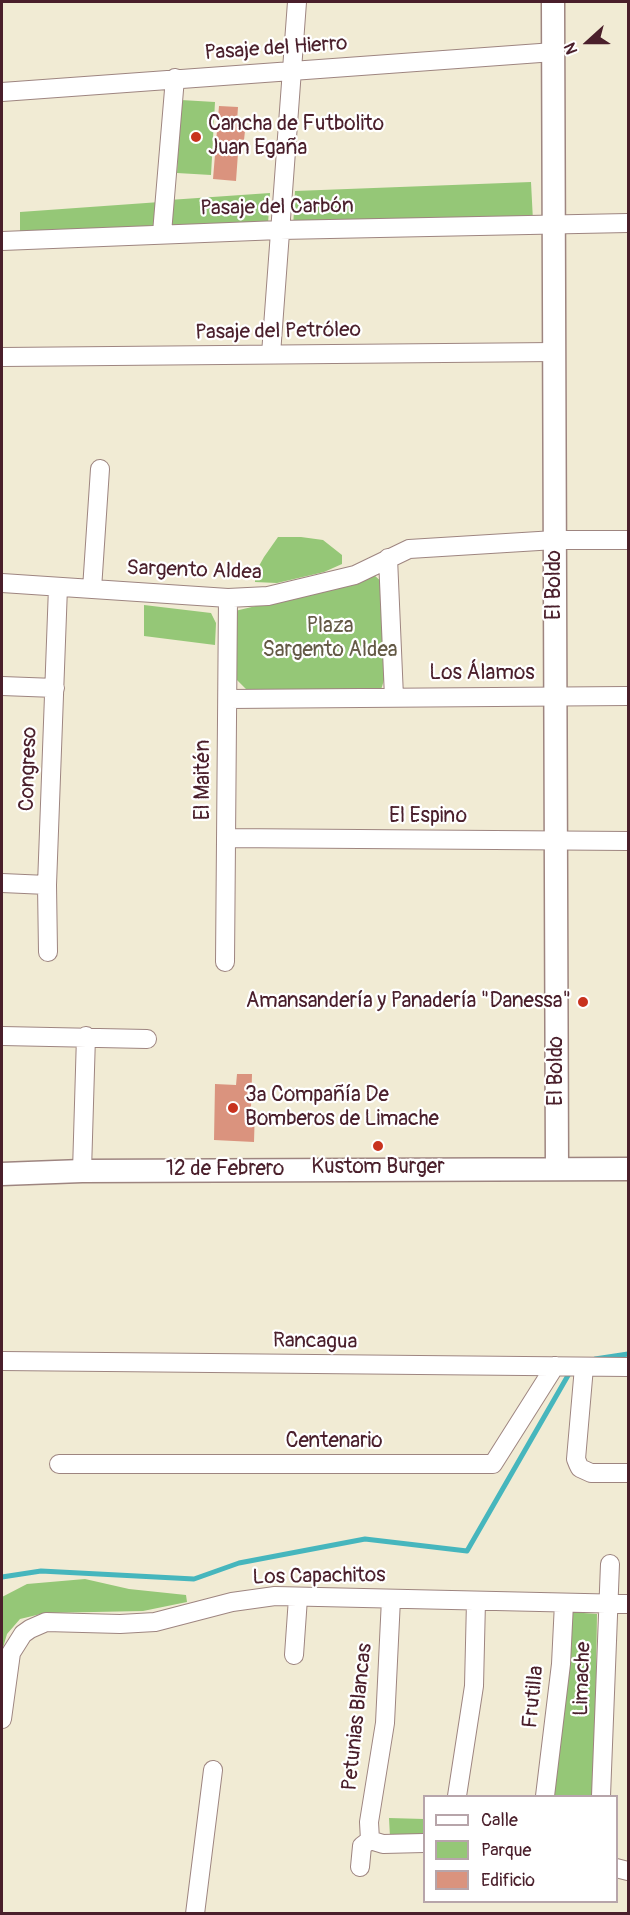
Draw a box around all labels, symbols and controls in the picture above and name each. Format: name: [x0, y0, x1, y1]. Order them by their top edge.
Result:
north arrow: [558, 12, 618, 72]
street label: Pasaje del Hierro: [204, 31, 348, 67]
text: N: [560, 40, 582, 57]
place label: Cancha de Futbolito Juan Egaña: [208, 112, 384, 162]
marker: Cancha de Futbolito Juan Egaña: [189, 130, 203, 144]
street label: Pasaje del Carbón: [200, 194, 354, 222]
street label: Pasaje del Petróleo: [195, 318, 361, 346]
street label: El Boldo: [542, 550, 568, 620]
street label: Sargento Aldea: [126, 556, 262, 586]
park label: Plaza Sargento Aldea: [262, 614, 398, 664]
street label: Los Álamos: [429, 661, 535, 687]
street label: Congreso: [15, 726, 43, 812]
street label: El Maitén: [191, 740, 217, 820]
street label: El Espino: [389, 804, 467, 830]
place label: Amansandería y Panadería "Danessa": [246, 989, 571, 1015]
marker: Amansandería y Panadería "Danessa": [576, 995, 590, 1009]
street label: El Boldo: [544, 1036, 570, 1106]
place label: 3ª Compañía De Bomberos de Limache: [245, 1083, 439, 1133]
marker: 3ª Compañía De Bomberos de Limache: [226, 1101, 240, 1115]
marker: Kustom Burger: [371, 1139, 385, 1153]
place label: Kustom Burger: [311, 1155, 445, 1181]
street label: 12 de Febrero: [166, 1157, 284, 1183]
street label: Rancagua: [273, 1329, 357, 1355]
street label: Centenario: [285, 1429, 383, 1455]
street label: Los Capachitos: [252, 1563, 386, 1591]
street label: Limache: [569, 1641, 597, 1717]
street label: Petunias Blancas: [338, 1642, 378, 1792]
street label: Frutilla: [518, 1665, 550, 1729]
legend: [423, 1795, 618, 1903]
text: Calle: [481, 1809, 518, 1832]
text: Parque: [481, 1839, 531, 1862]
text: Edificio: [481, 1869, 535, 1892]

